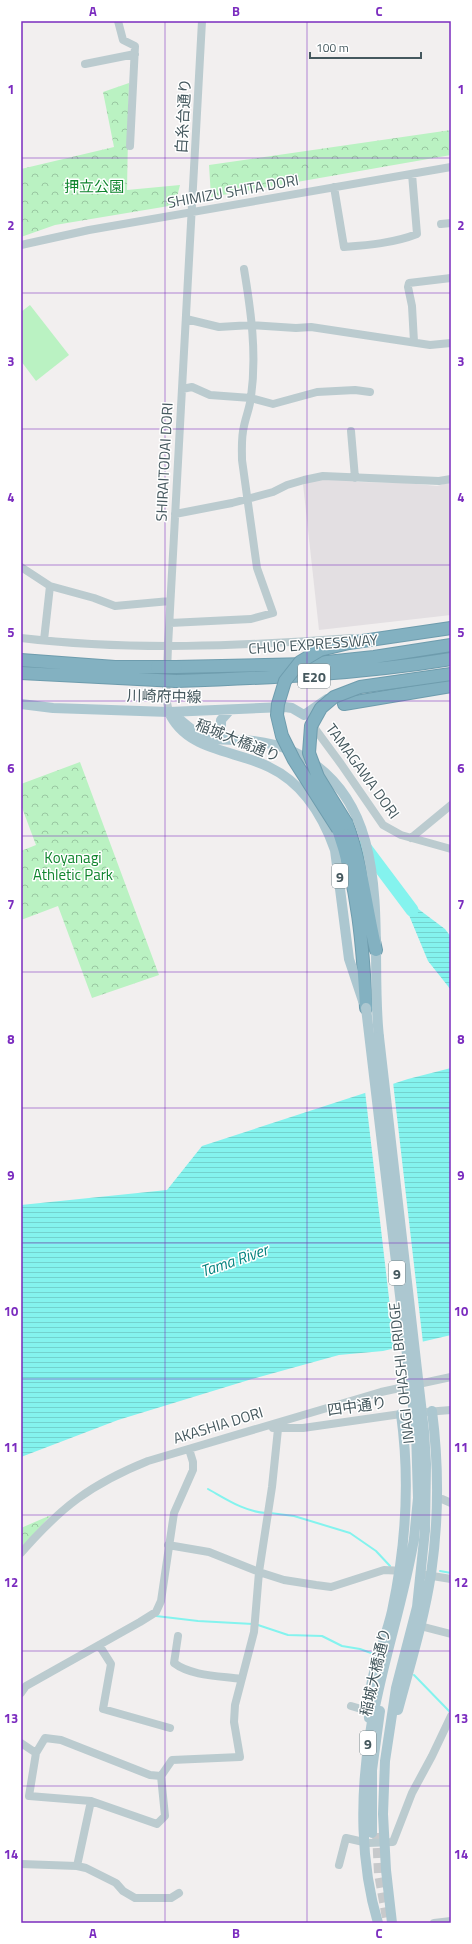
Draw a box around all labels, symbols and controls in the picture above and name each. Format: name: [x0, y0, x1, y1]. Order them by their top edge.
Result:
text: A: [89, 1, 97, 21]
text: B: [232, 1, 240, 21]
text: C: [375, 1, 383, 21]
scale bar: [310, 34, 421, 60]
text: 100 m: [316, 38, 349, 57]
street label: 白糸台通り: [170, 78, 196, 154]
text: 1: [7, 79, 15, 99]
text: 1: [457, 79, 465, 99]
street label: SHIMIZU SHITA DORI: [165, 168, 301, 214]
park label: 押立公園: [64, 175, 124, 198]
text: 2: [7, 215, 15, 235]
text: 2: [457, 215, 465, 235]
text: 3: [7, 351, 15, 371]
text: 3: [457, 351, 465, 371]
street label: SHIRAITODAI DORI: [149, 402, 179, 522]
text: 4: [7, 487, 15, 507]
text: 4: [457, 487, 465, 507]
text: 5: [7, 622, 15, 642]
text: 5: [457, 622, 465, 642]
street label: CHUO EXPRESSWAY: [247, 628, 379, 660]
road number: E20: [298, 664, 330, 688]
street label: 川崎府中線: [126, 684, 202, 708]
street label: 稲城大橋通り: [192, 712, 284, 768]
street label: TAMAGAWA DORI: [320, 719, 406, 823]
text: 6: [7, 758, 15, 778]
text: 6: [457, 758, 465, 778]
park label: Koyanagi Athletic Park: [33, 846, 113, 886]
road number: 9: [332, 864, 348, 888]
text: 7: [7, 894, 15, 914]
text: 7: [457, 894, 465, 914]
text: 8: [7, 1029, 15, 1049]
text: 8: [457, 1029, 465, 1049]
text: 9: [7, 1165, 15, 1185]
text: 9: [457, 1165, 465, 1185]
water label: Tama River: [197, 1237, 273, 1283]
road number: 9: [389, 1261, 405, 1285]
text: 10: [4, 1301, 18, 1321]
street label: INAGI OHASHI BRIDGE: [382, 1301, 420, 1445]
text: 10: [454, 1301, 468, 1321]
street label: 四中通り: [326, 1390, 388, 1422]
street label: AKASHIA DORI: [170, 1400, 266, 1450]
text: 11: [4, 1437, 18, 1457]
text: 11: [454, 1437, 468, 1457]
text: 12: [4, 1572, 18, 1592]
text: 12: [454, 1572, 468, 1592]
street label: 稲城大橋通り: [354, 1626, 396, 1718]
text: 13: [4, 1708, 18, 1728]
text: 13: [454, 1708, 468, 1728]
road number: 9: [360, 1731, 376, 1755]
text: 14: [4, 1844, 18, 1864]
text: 14: [454, 1844, 468, 1864]
text: A: [89, 1923, 97, 1943]
text: B: [232, 1923, 240, 1943]
text: C: [375, 1923, 383, 1943]

